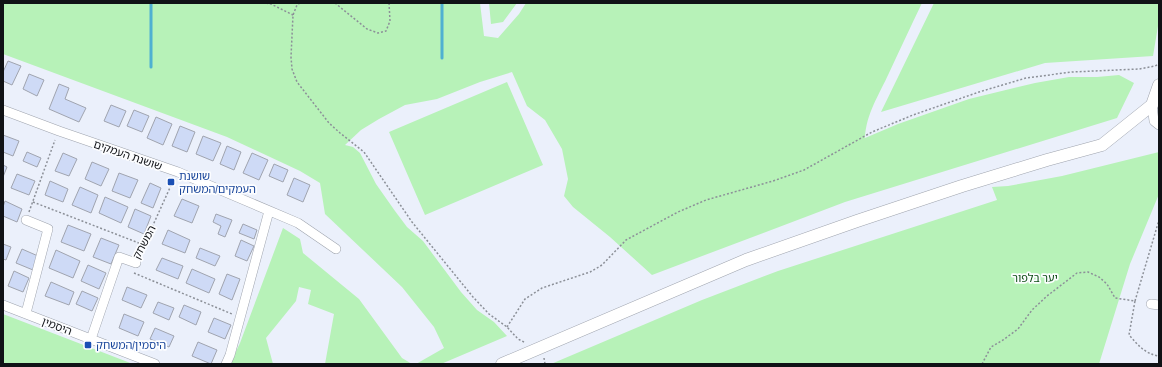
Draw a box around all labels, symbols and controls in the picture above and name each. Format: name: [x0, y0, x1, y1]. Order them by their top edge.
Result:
street label: שושנת העמקים: [92, 137, 164, 173]
place label: שושנת העמקים/המשחק: [179, 169, 256, 196]
marker: שושנת העמקים/המשחק: [166, 177, 176, 187]
street label: המשחק: [129, 223, 159, 261]
park label: יער בלפור: [1012, 271, 1058, 285]
street label: היסמין: [40, 314, 74, 338]
place label: היסמין/המשחק: [96, 338, 166, 352]
marker: היסמין/המשחק: [83, 340, 93, 350]

